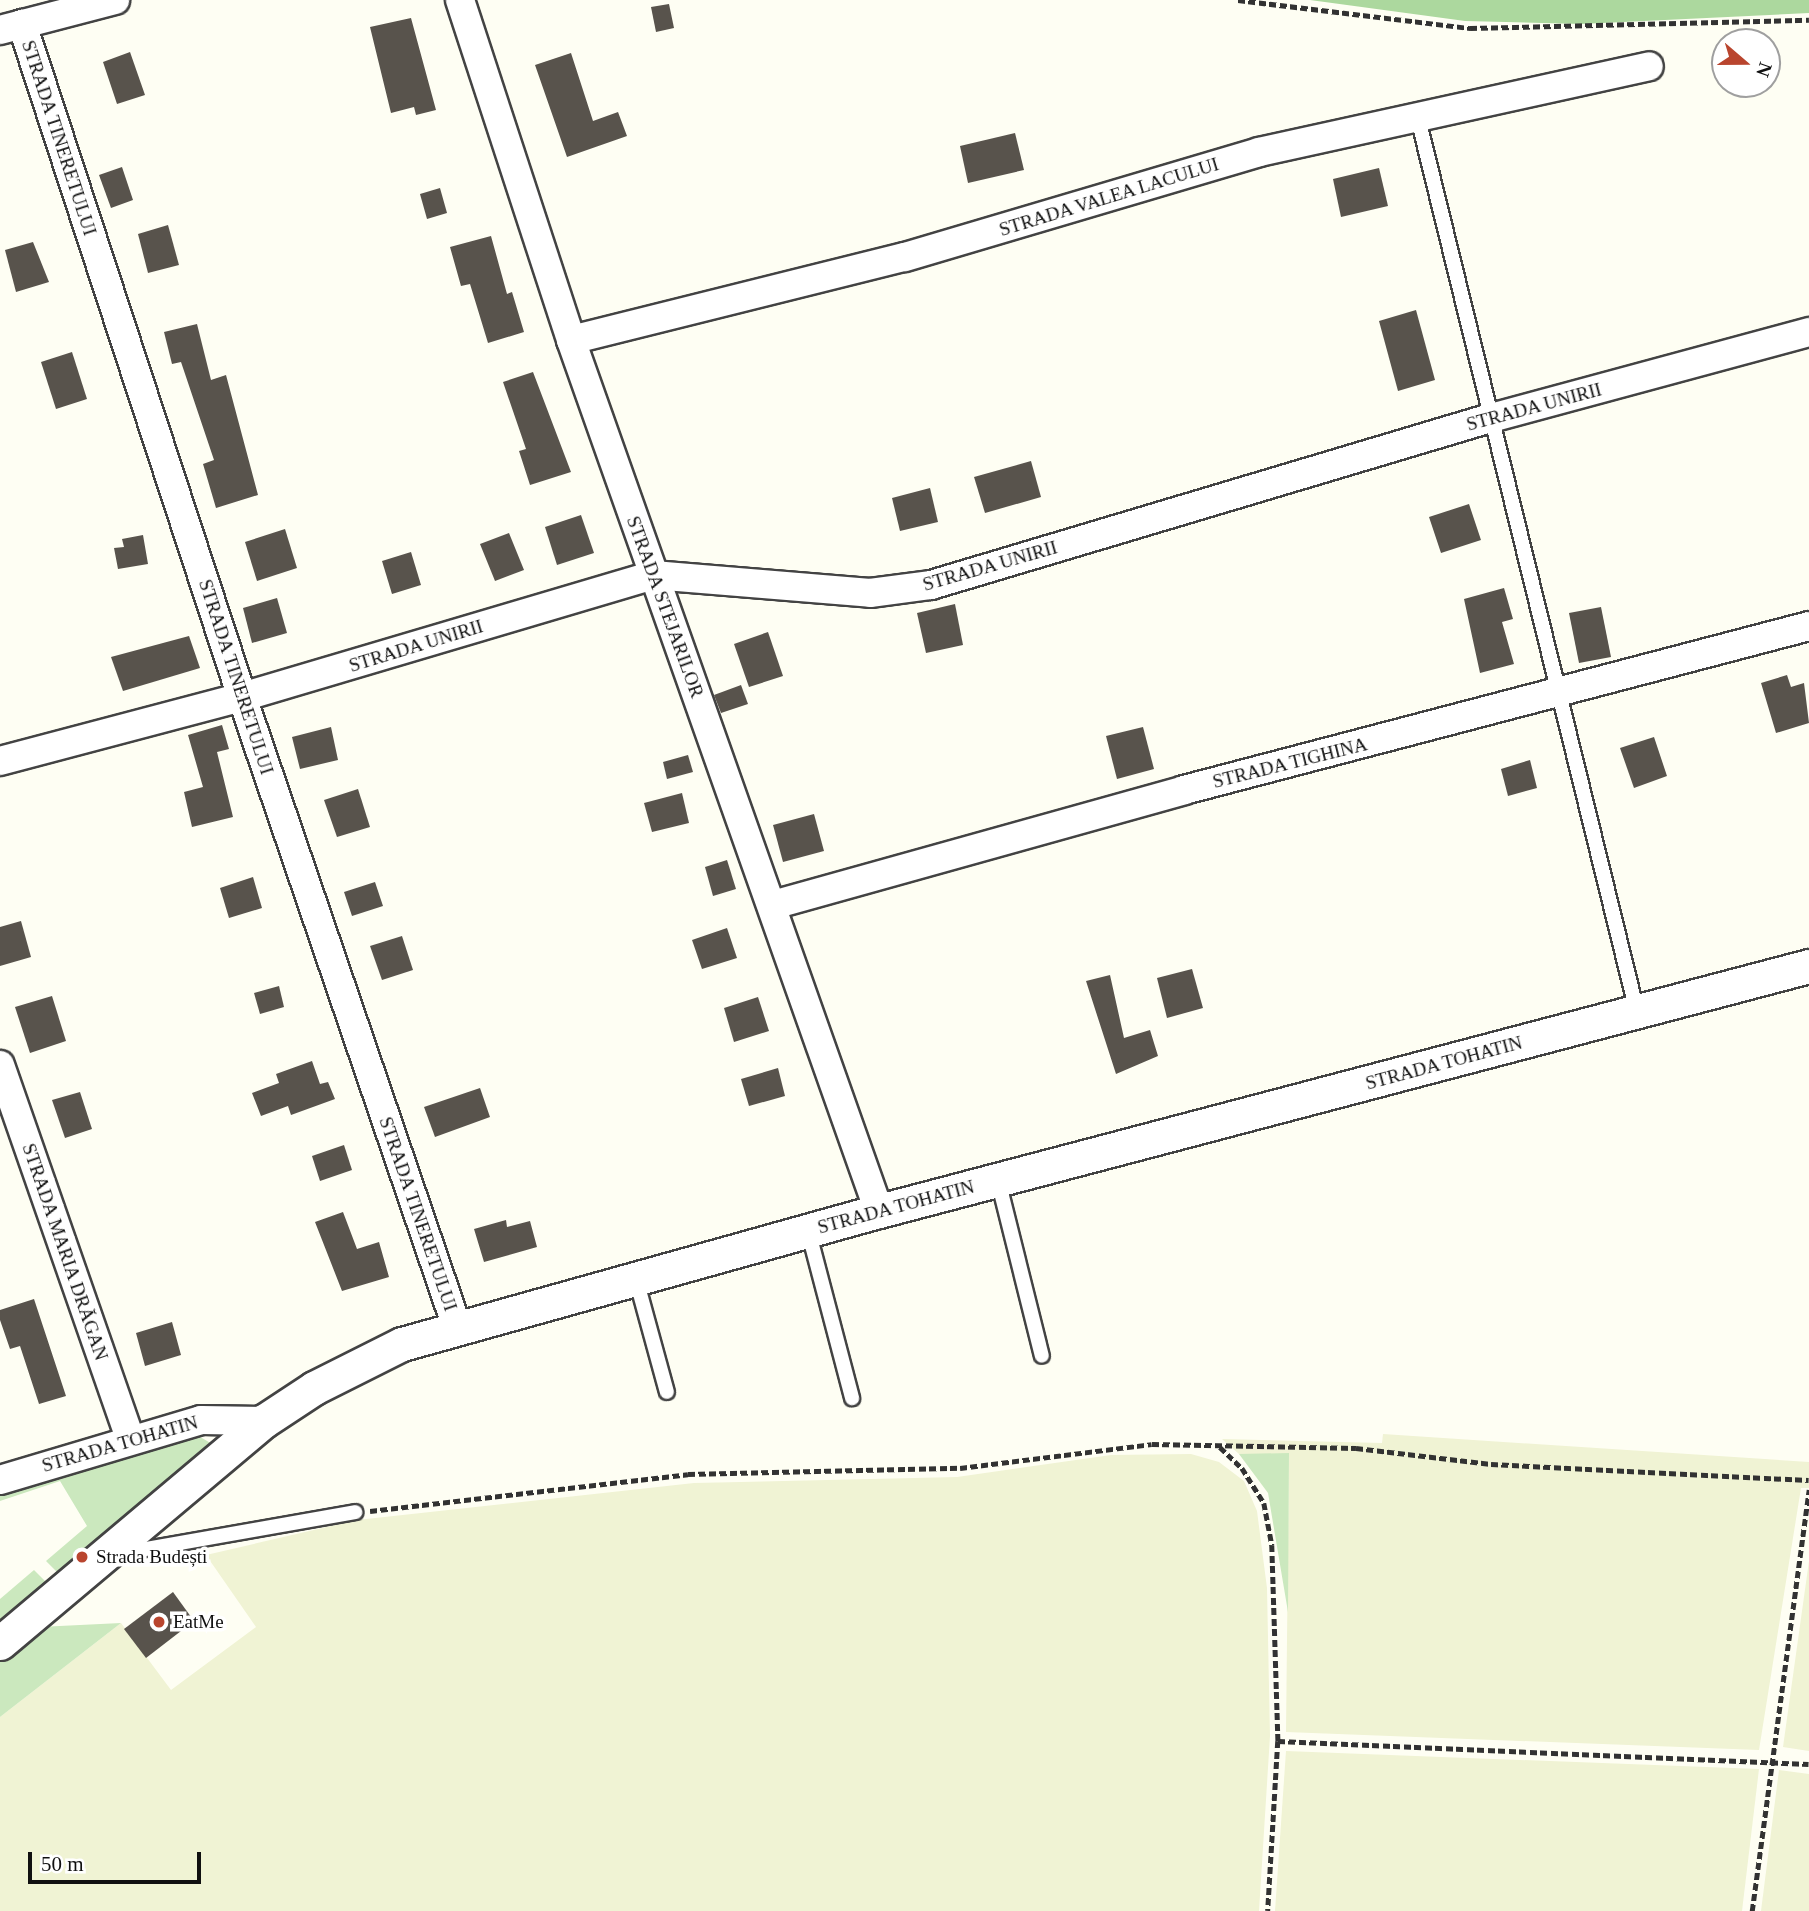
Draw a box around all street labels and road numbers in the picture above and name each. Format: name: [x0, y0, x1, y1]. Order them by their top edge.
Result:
street label: STRADA TINERETULUI: [16, 37, 102, 239]
street label: STRADA VALEA LACULUI: [995, 152, 1223, 242]
street label: STRADA UNIRII: [1464, 378, 1604, 436]
street label: STRADA STEJARILOR: [621, 513, 709, 701]
street label: STRADA UNIRII: [920, 536, 1060, 596]
street label: STRADA TINERETULUI: [193, 576, 279, 778]
street label: STRADA UNIRII: [346, 615, 486, 677]
street label: STRADA TIGHINA: [1210, 733, 1370, 793]
street label: STRADA TOHATIN: [1362, 1031, 1526, 1095]
street label: STRADA TINERETULUI: [374, 1113, 462, 1315]
street label: STRADA MARIA DRĂGAN: [17, 1139, 113, 1365]
street label: STRADA TOHATIN: [814, 1175, 978, 1239]
street label: STRADA TOHATIN: [39, 1411, 201, 1477]

